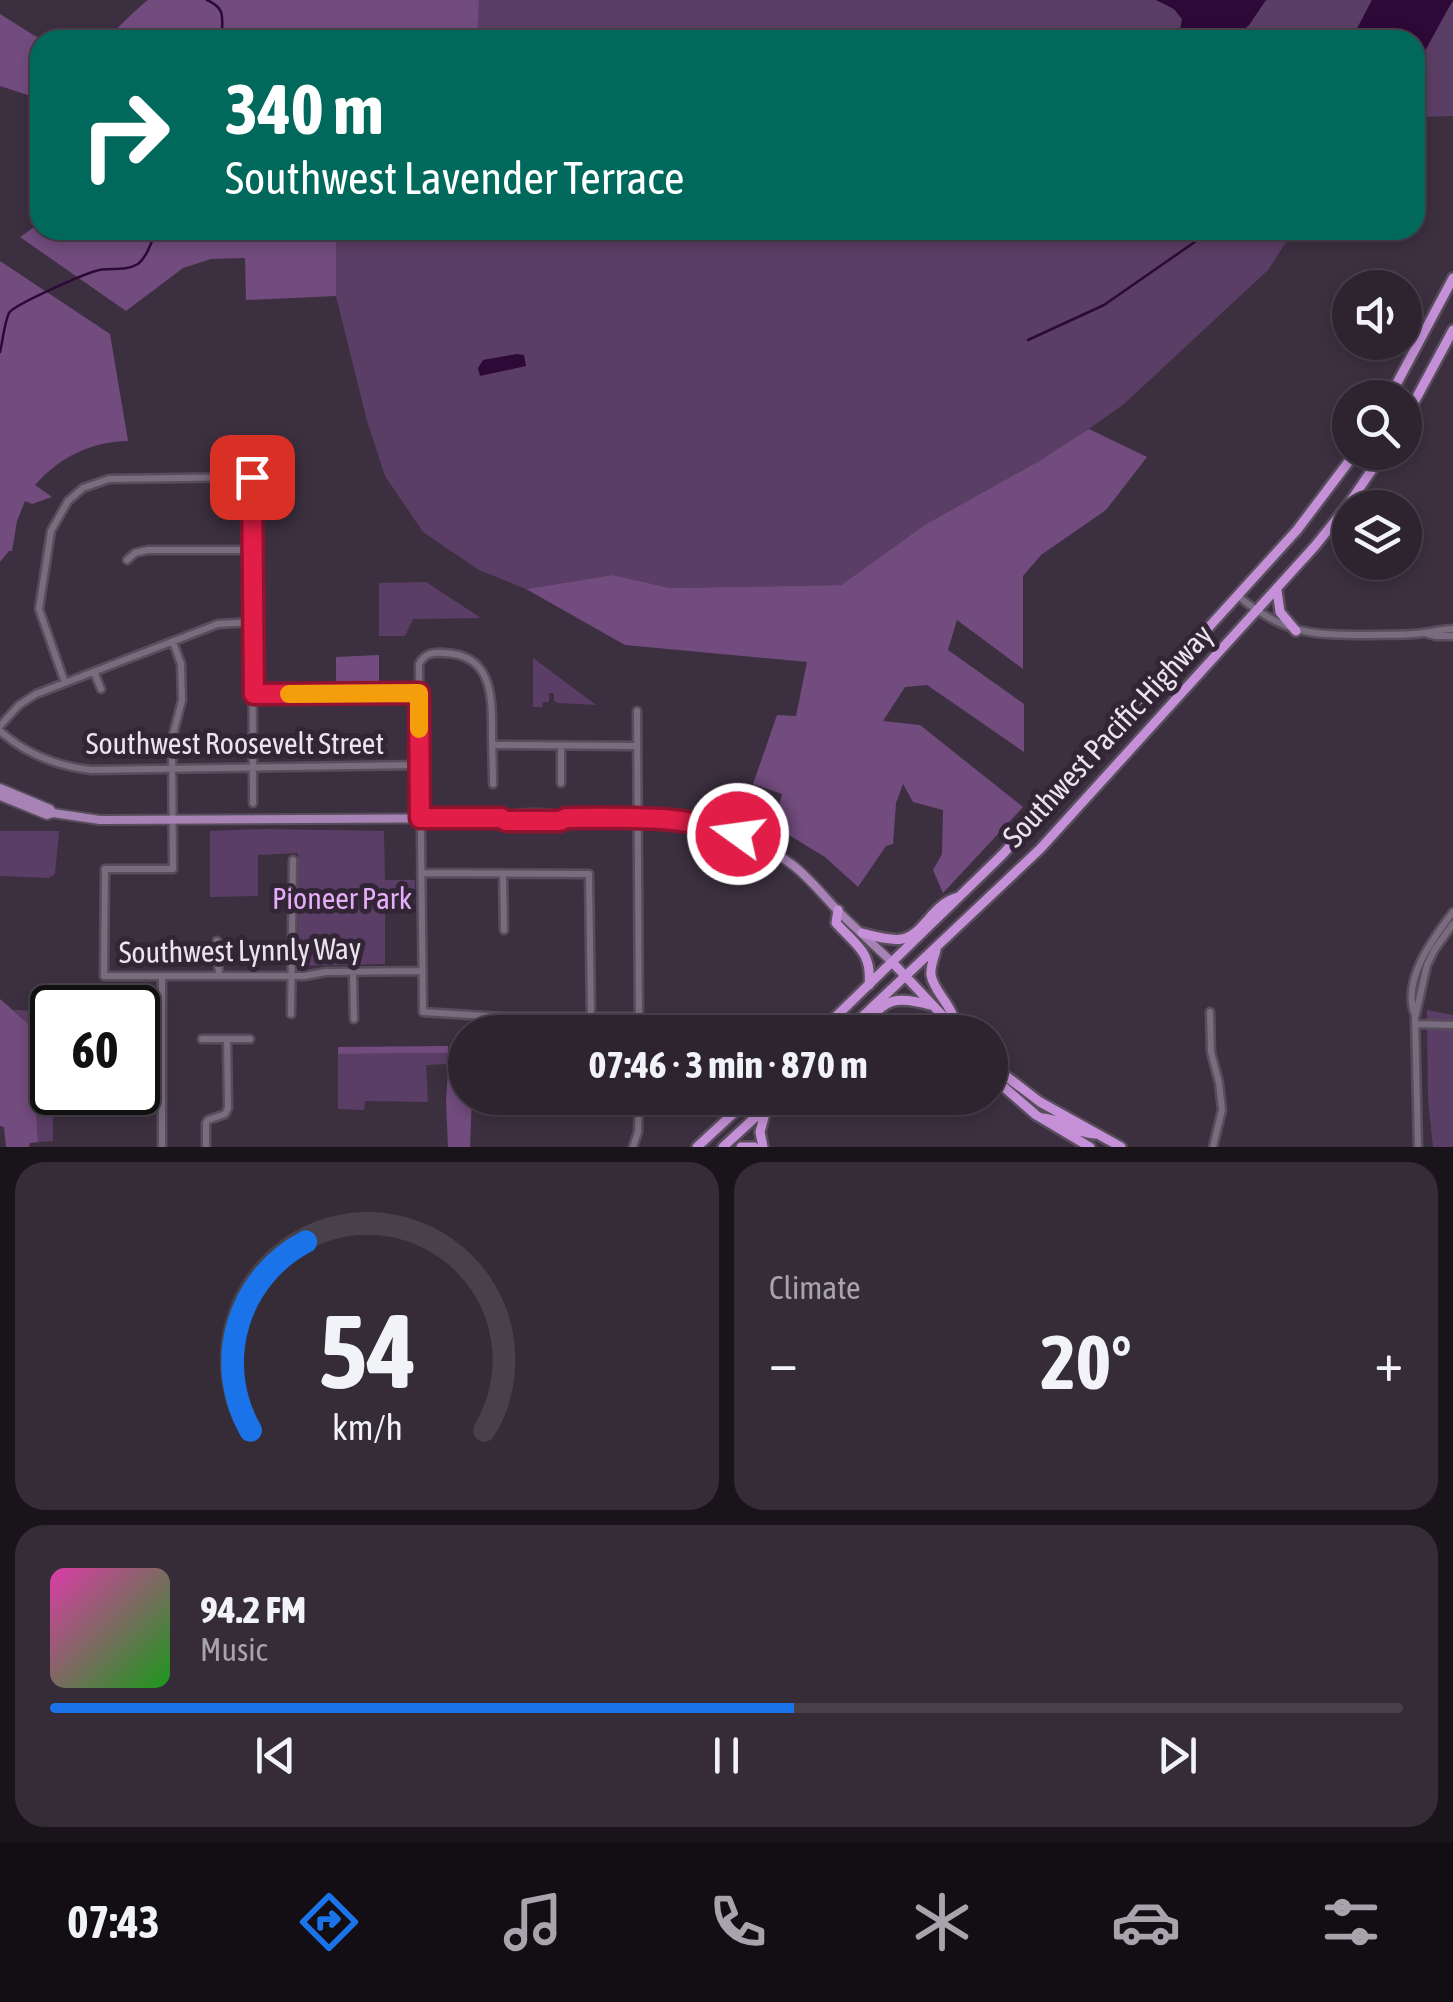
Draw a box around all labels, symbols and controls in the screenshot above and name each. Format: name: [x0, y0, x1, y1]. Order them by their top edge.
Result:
text: 340 m: [225, 69, 384, 149]
icon: right: [60, 70, 190, 200]
text: Southwest Lavender Terrace: [225, 152, 684, 204]
map controls: [1332, 270, 1422, 580]
button: sound: [1332, 270, 1422, 360]
button: search: [1332, 380, 1422, 470]
pin: [210, 435, 295, 520]
icon: arrive: [225, 450, 280, 505]
button: layers: [1332, 490, 1422, 580]
street label: Southwest Pacific Highway: [996, 617, 1219, 853]
street label: Southwest Roosevelt Street: [86, 726, 384, 760]
position arrow: [686, 782, 790, 886]
park label: Pioneer Park: [272, 881, 412, 915]
street label: Southwest Lynnly Way: [119, 931, 361, 969]
speed limit sign: 60: [30, 985, 160, 1115]
text: 07:46 · 3 min · 870 m: [588, 1043, 868, 1086]
text: Climate: [769, 1269, 861, 1306]
text: 54: [318, 1291, 416, 1410]
text: 20°: [1040, 1319, 1132, 1405]
text: −: [769, 1330, 798, 1393]
text: +: [1374, 1330, 1403, 1393]
text: km/h: [332, 1407, 402, 1448]
text: 94.2 FM: [200, 1588, 306, 1631]
text: Music: [200, 1631, 267, 1668]
icon: previous: [248, 1728, 303, 1783]
icon: pause: [699, 1728, 754, 1783]
icon: next: [1150, 1728, 1205, 1783]
icon: directions: [294, 1887, 364, 1957]
icon: music: [498, 1887, 568, 1957]
icon: phone: [703, 1887, 773, 1957]
icon: climate: [907, 1887, 977, 1957]
icon: car: [1111, 1887, 1181, 1957]
icon: filters: [1316, 1887, 1386, 1957]
text: 07:43: [67, 1896, 160, 1948]

